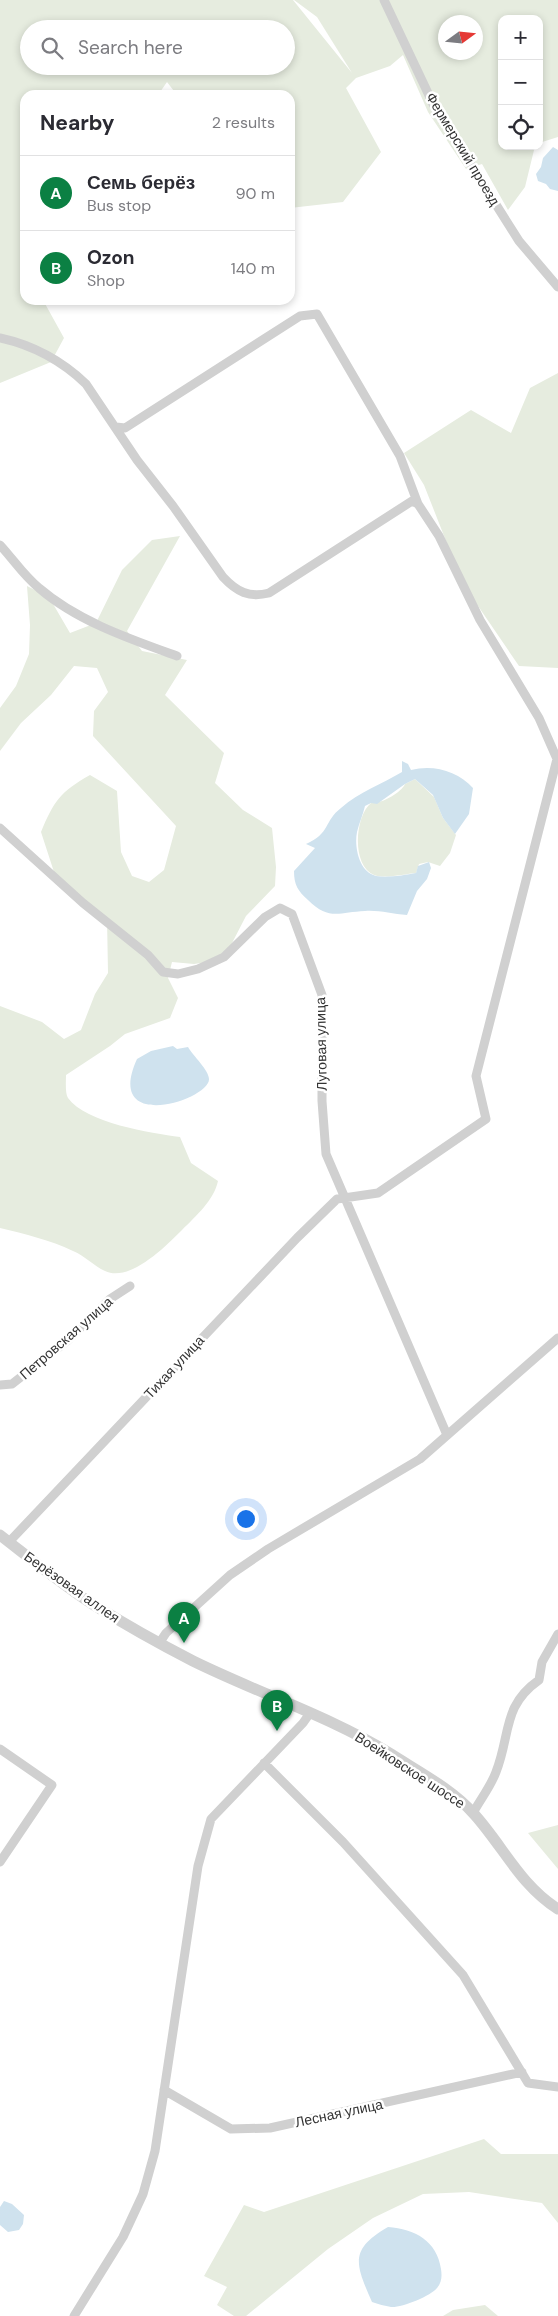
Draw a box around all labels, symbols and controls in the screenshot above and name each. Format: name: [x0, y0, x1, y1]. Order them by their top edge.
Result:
north arrow: [438, 15, 483, 60]
map controls: [498, 15, 543, 150]
button: +: [498, 15, 543, 60]
search box: [20, 20, 295, 75]
icon: search: [38, 34, 66, 62]
text: Search here: [78, 35, 183, 60]
button: −: [498, 60, 543, 105]
street label: Фермерский проезд: [422, 89, 504, 209]
button: locate: [498, 105, 543, 150]
text: Nearby: [40, 109, 114, 137]
text: 2 results: [212, 112, 275, 133]
text: Семь берёз: [87, 170, 195, 195]
text: A: [50, 183, 62, 204]
text: 90 m: [235, 183, 275, 204]
text: Bus stop: [87, 195, 151, 216]
text: Ozon: [87, 245, 135, 270]
text: B: [51, 258, 61, 279]
text: 140 m: [231, 258, 275, 279]
text: Shop: [87, 270, 125, 291]
street label: Луговая улица: [311, 997, 331, 1091]
street label: Петровская улица: [16, 1292, 116, 1383]
street label: Тихая улица: [140, 1331, 208, 1402]
your location: [233, 1506, 259, 1532]
street label: Берёзовая аллея: [21, 1547, 123, 1627]
pin: A: [168, 1602, 200, 1643]
pin: B: [261, 1690, 293, 1731]
street label: Воейковское шоссе: [352, 1728, 469, 1812]
street label: Лесная улица: [293, 2095, 385, 2131]

